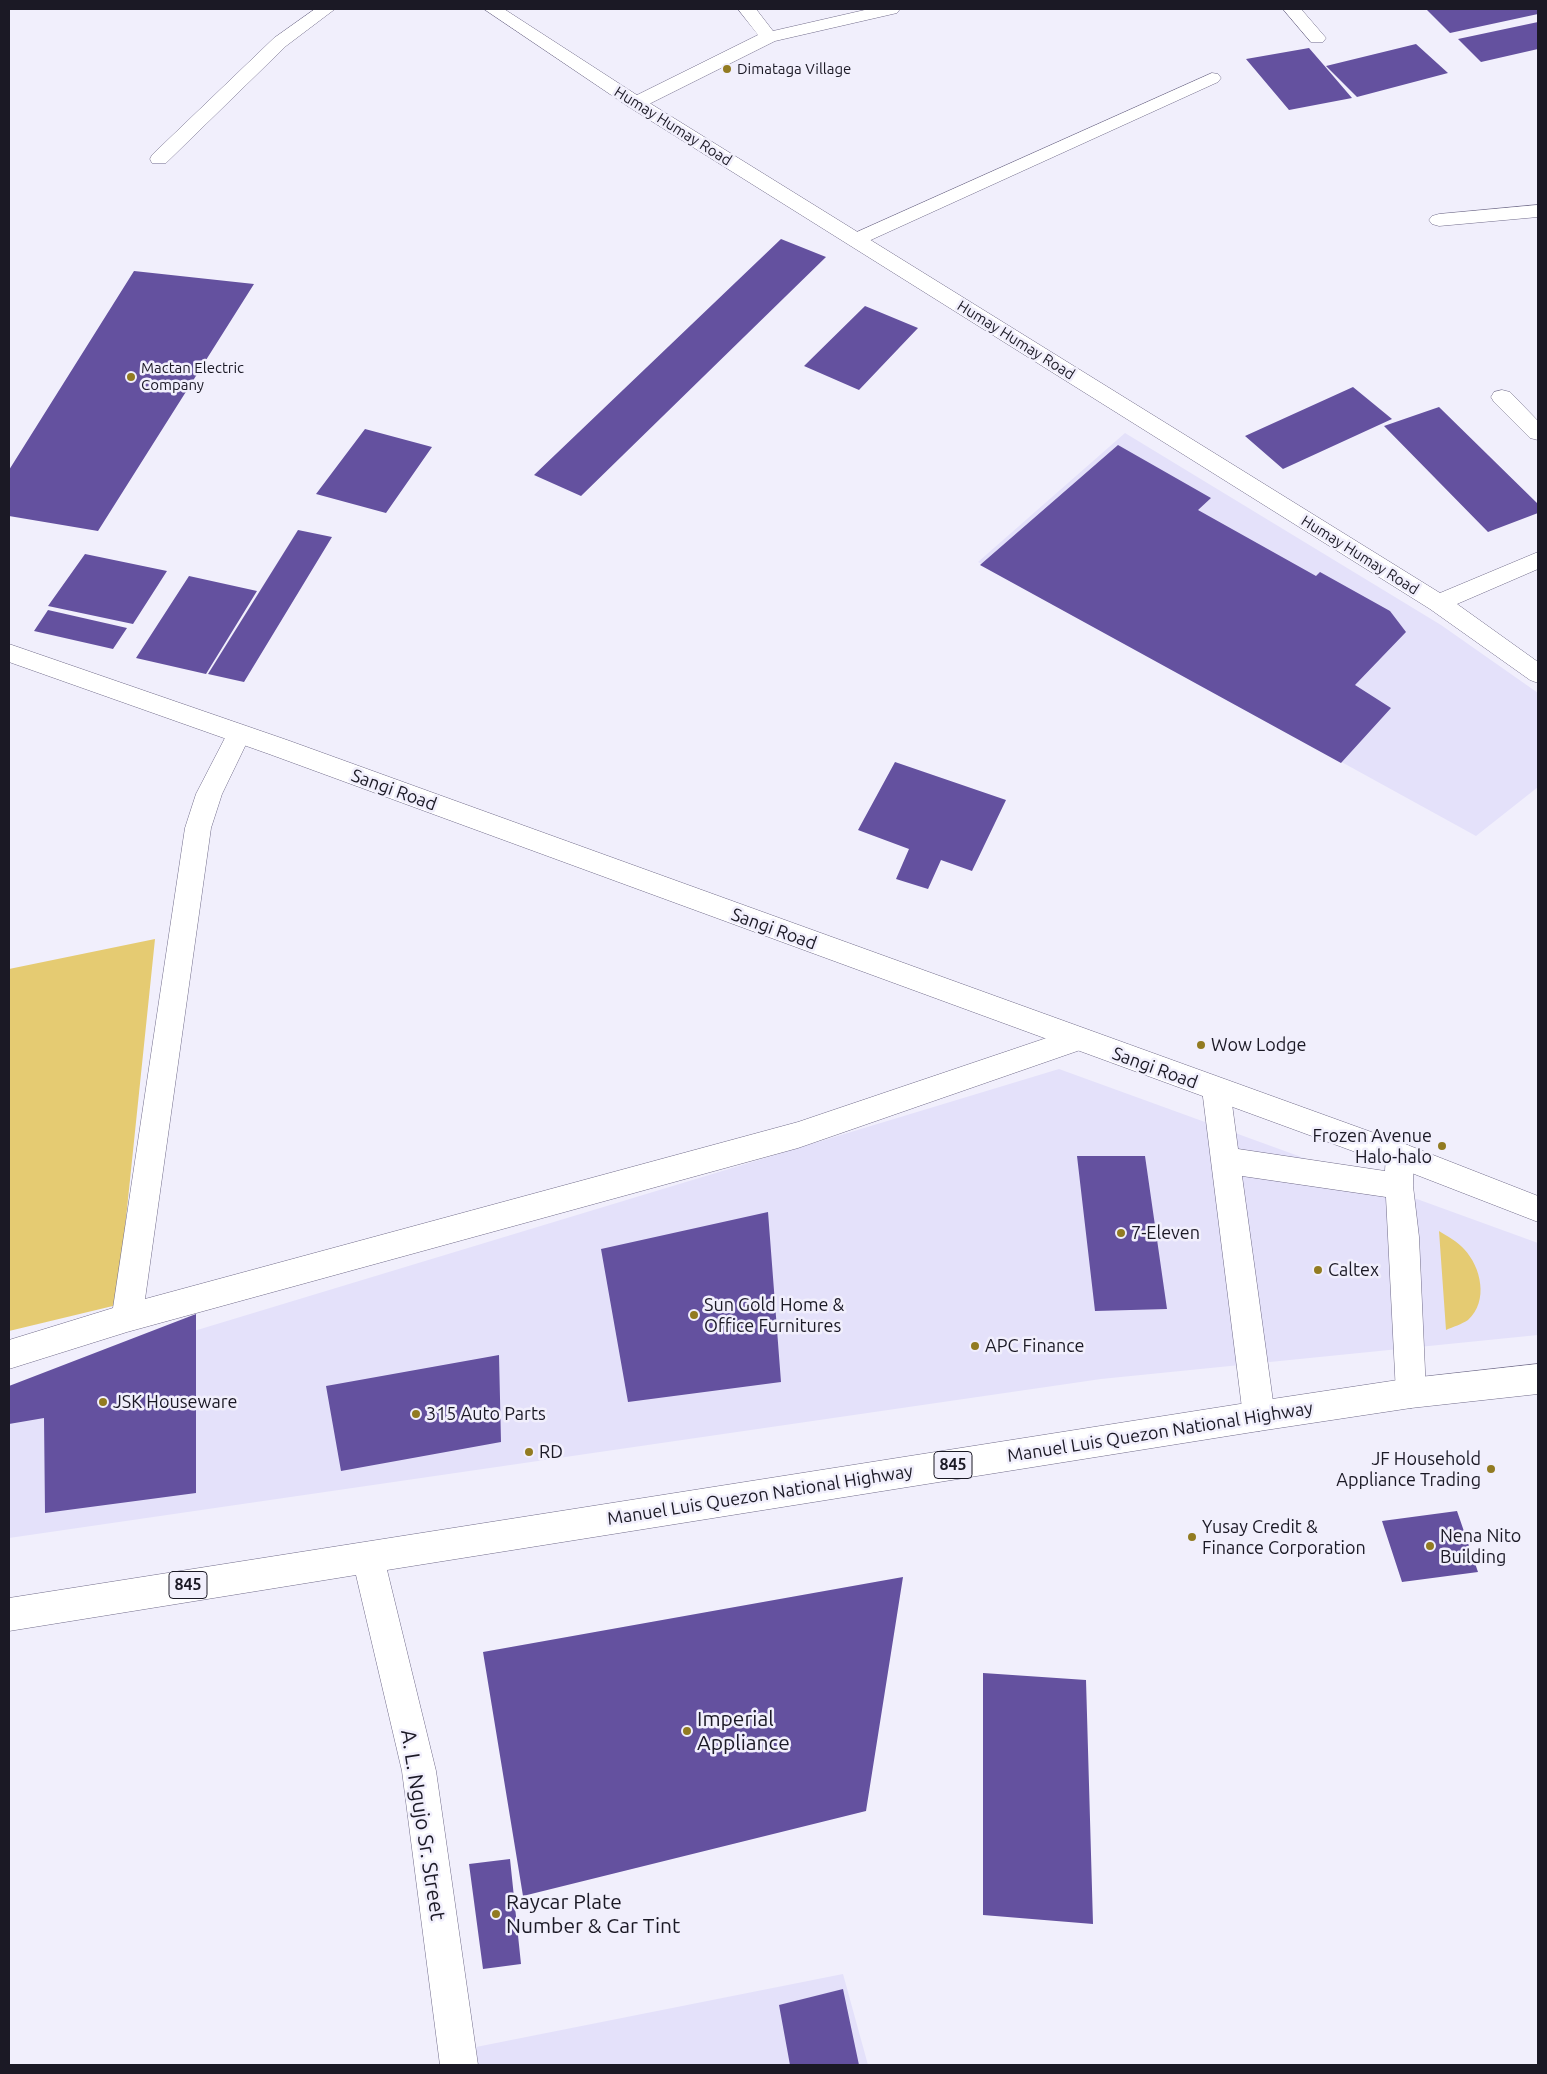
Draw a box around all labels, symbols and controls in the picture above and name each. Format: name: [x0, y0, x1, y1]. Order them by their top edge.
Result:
place label: Dimataga Village: [737, 60, 851, 78]
marker: Dimataga Village: [721, 63, 733, 75]
street label: Humay Humay Road: [611, 83, 735, 169]
street label: Humay Humay Road: [954, 297, 1078, 383]
place label: Mactan Electric Company: [141, 359, 244, 394]
marker: Mactan Electric Company: [125, 371, 137, 383]
street label: Humay Humay Road: [1298, 512, 1422, 598]
street label: Sangi Road: [348, 765, 440, 815]
street label: Sangi Road: [728, 904, 820, 954]
place label: Wow Lodge: [1211, 1034, 1306, 1056]
marker: Wow Lodge: [1195, 1039, 1207, 1051]
street label: Sangi Road: [1109, 1043, 1201, 1093]
place label: Frozen Avenue Halo-halo: [1313, 1125, 1432, 1168]
marker: Frozen Avenue Halo-halo: [1436, 1140, 1448, 1152]
place label: 7-Eleven: [1131, 1222, 1200, 1244]
marker: 7-Eleven: [1115, 1227, 1127, 1239]
place label: Caltex: [1328, 1259, 1379, 1281]
marker: Caltex: [1312, 1264, 1324, 1276]
place label: Sun Gold Home & Office Furnitures: [704, 1294, 844, 1336]
marker: Sun Gold Home & Office Furnitures: [688, 1309, 700, 1321]
place label: APC Finance: [985, 1335, 1085, 1357]
marker: APC Finance: [969, 1340, 981, 1352]
place label: JSK Houseware: [113, 1391, 237, 1413]
marker: JSK Houseware: [97, 1396, 109, 1408]
street label: Manuel Luis Quezon National Highway: [1006, 1397, 1314, 1467]
place label: 315 Auto Parts: [426, 1403, 546, 1425]
marker: 315 Auto Parts: [410, 1408, 422, 1420]
place label: RD: [539, 1441, 563, 1463]
marker: RD: [523, 1446, 535, 1458]
place label: JF Household Appliance Trading: [1336, 1448, 1481, 1490]
road number: 845: [934, 1452, 972, 1478]
street label: Manuel Luis Quezon National Highway: [606, 1460, 914, 1530]
marker: JF Household Appliance Trading: [1485, 1463, 1497, 1475]
place label: Yusay Credit & Finance Corporation: [1202, 1516, 1366, 1558]
place label: Nena Nito Building: [1440, 1525, 1521, 1568]
marker: Yusay Credit & Finance Corporation: [1186, 1531, 1198, 1543]
marker: Nena Nito Building: [1424, 1540, 1436, 1552]
road number: 845: [169, 1572, 207, 1598]
place label: Imperial Appliance: [697, 1706, 790, 1756]
marker: Imperial Appliance: [681, 1725, 693, 1737]
street label: A. L. Ngujo Sr. Street: [395, 1728, 451, 1922]
place label: Raycar Plate Number & Car Tint: [506, 1889, 680, 1939]
marker: Raycar Plate Number & Car Tint: [490, 1908, 502, 1920]

